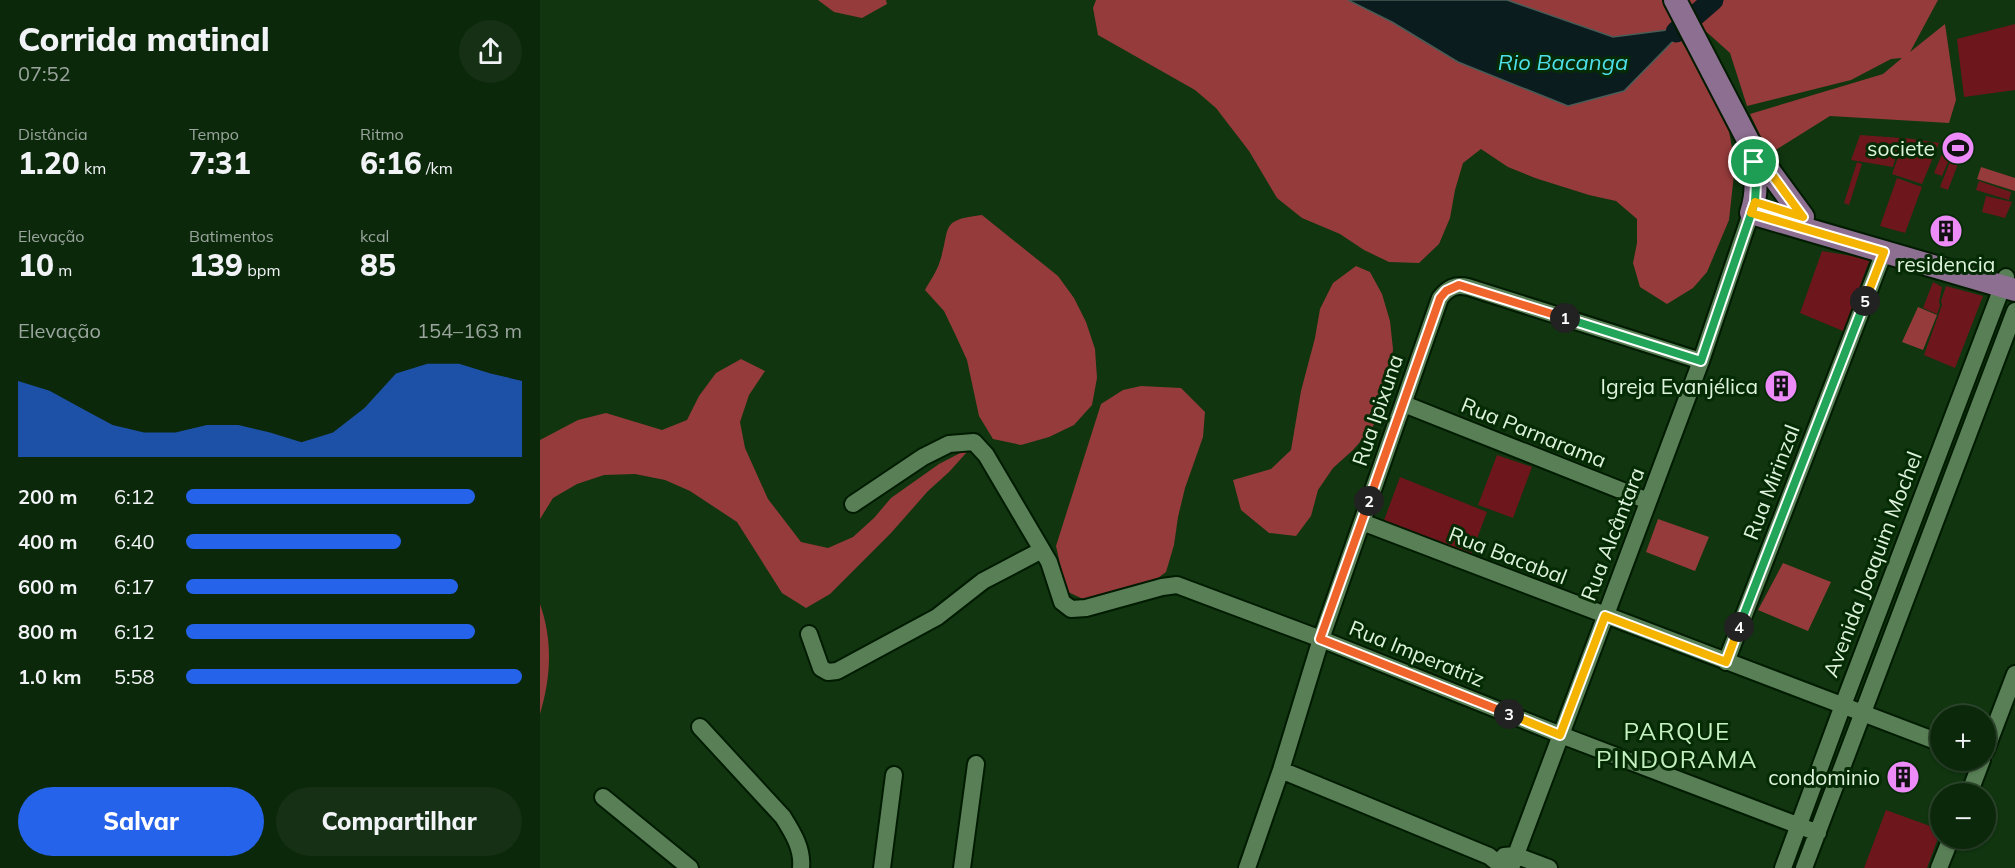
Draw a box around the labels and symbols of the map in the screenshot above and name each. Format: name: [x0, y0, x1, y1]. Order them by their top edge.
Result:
water label: Rio Bacanga: [1498, 48, 1628, 76]
sports icon: societe: [1940, 130, 1976, 166]
place label: societe: [1867, 135, 1935, 161]
pin: [1728, 136, 1779, 187]
building icon: residencia: [1928, 213, 1964, 249]
place label: residencia: [1897, 251, 1995, 277]
pin: 5: [1850, 286, 1880, 316]
pin: 1: [1550, 303, 1580, 333]
street label: Rua Ipixuna: [1346, 351, 1408, 469]
building icon: Igreja Evanjélica: [1763, 368, 1799, 404]
place label: Igreja Evanjélica: [1601, 373, 1758, 399]
street label: Rua Parnarama: [1458, 391, 1610, 473]
street label: Rua Mirinzal: [1737, 421, 1805, 543]
street label: Avenida Joaquim Mochel: [1817, 448, 1927, 680]
street label: Rua Alcântara: [1575, 464, 1649, 604]
pin: 2: [1354, 486, 1384, 516]
street label: Rua Bacabal: [1445, 521, 1571, 589]
pin: 4: [1724, 612, 1754, 642]
street label: Rua Imperatriz: [1346, 614, 1488, 692]
pin: 3: [1494, 699, 1524, 729]
district label: PARQUE PINDORAMA: [1596, 716, 1758, 774]
building icon: condominio: [1885, 759, 1921, 795]
place label: condominio: [1768, 764, 1880, 790]

